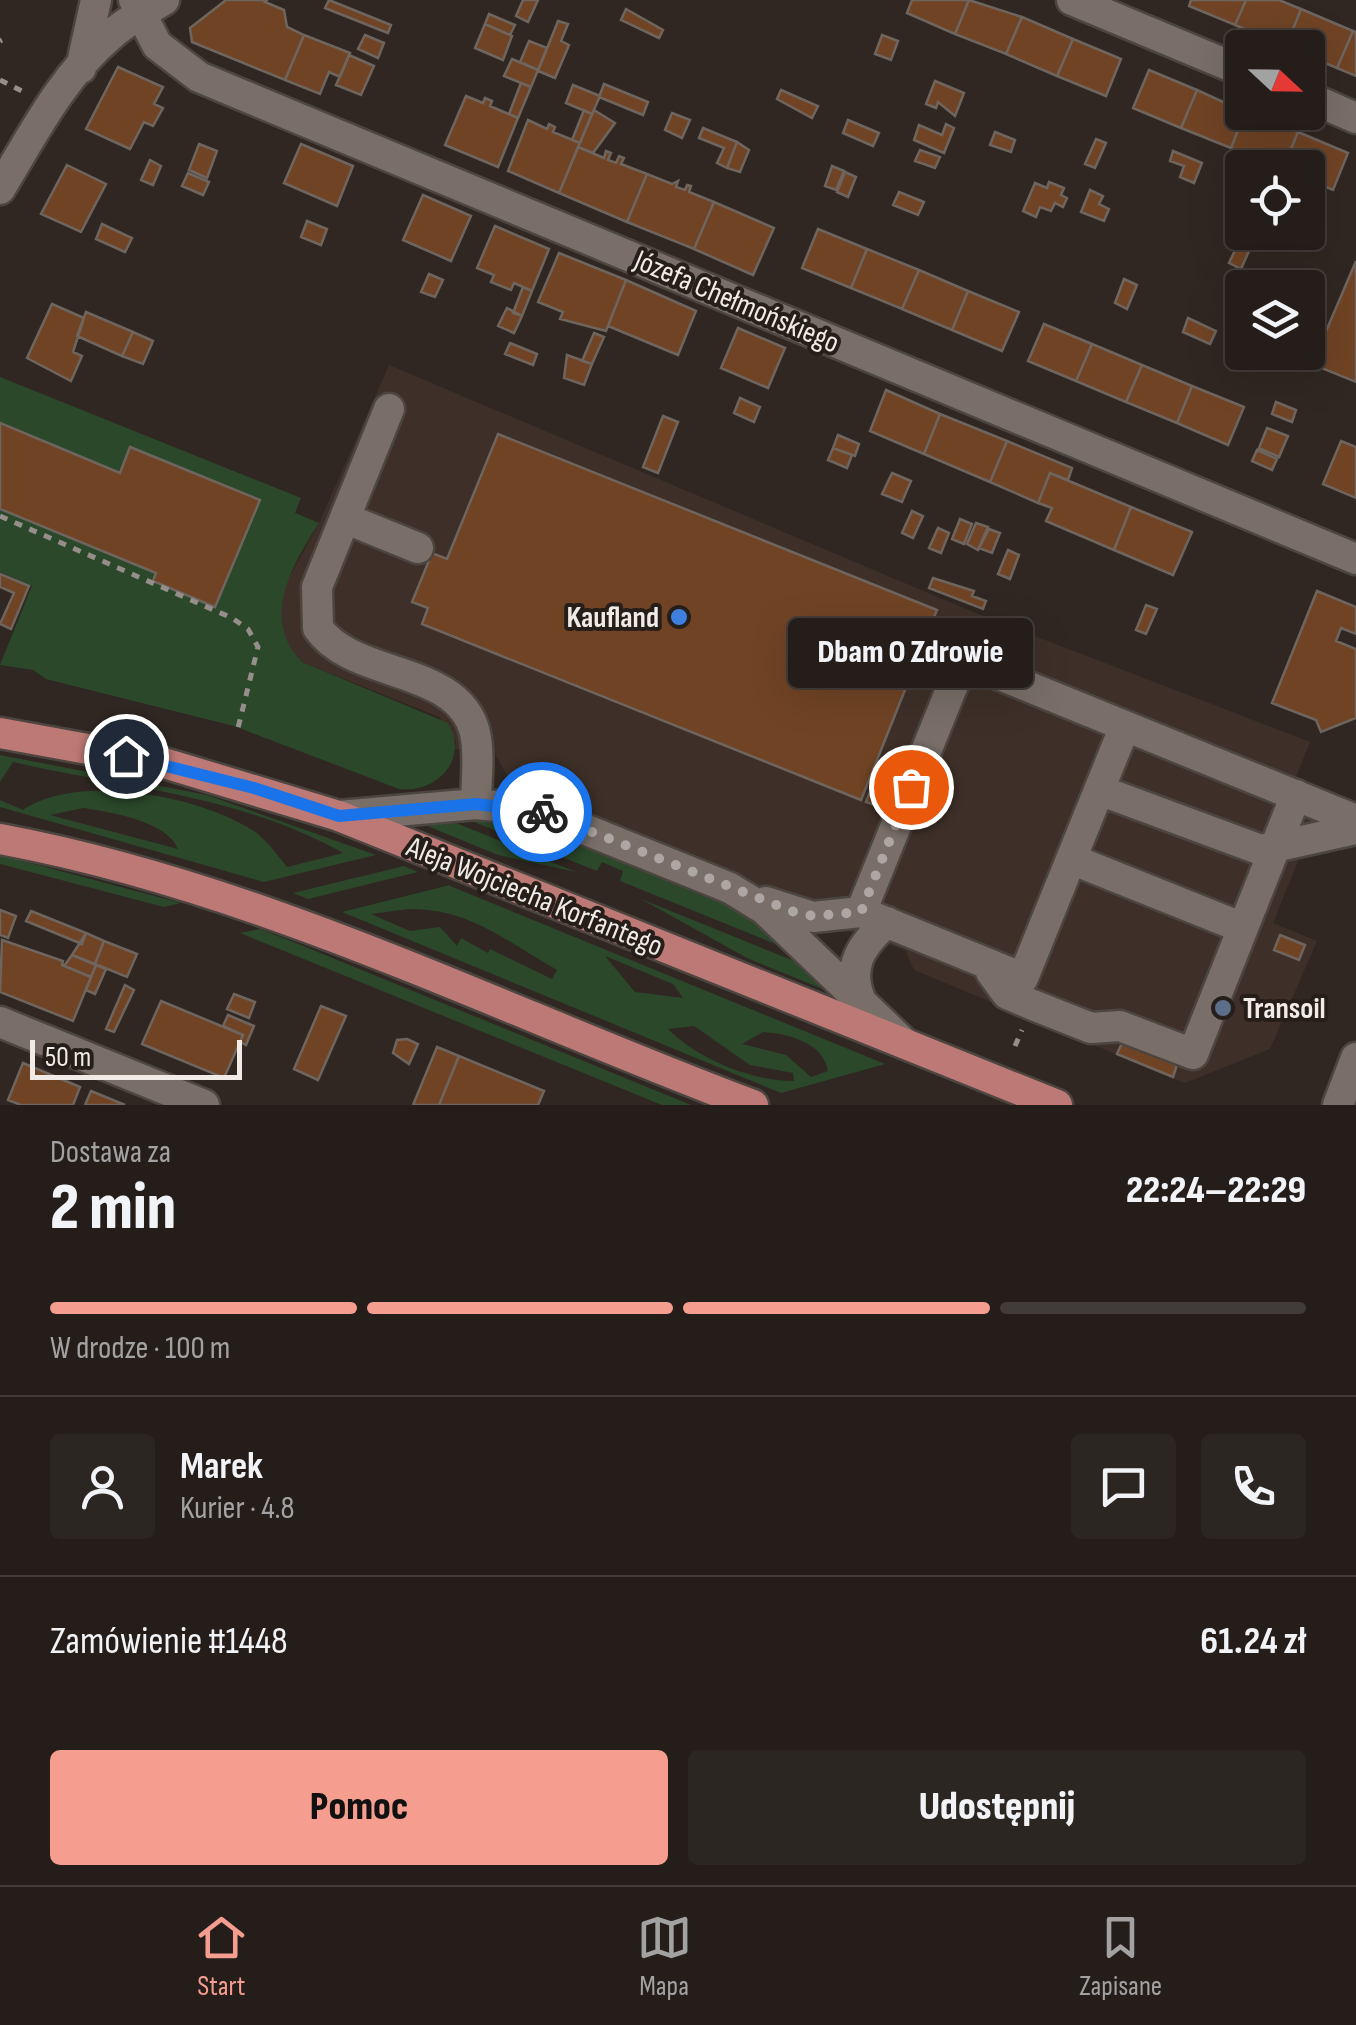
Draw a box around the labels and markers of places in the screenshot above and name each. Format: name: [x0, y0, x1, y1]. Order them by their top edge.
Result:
place label: Kaufland: [566, 600, 659, 636]
marker: Kaufland: [668, 606, 690, 628]
callout: Dbam O Zdrowie: [788, 617, 1034, 687]
pin: [84, 714, 169, 799]
pin: [869, 745, 954, 830]
place label: Transoil: [1243, 991, 1326, 1027]
marker: Transoil: [1212, 997, 1234, 1019]

